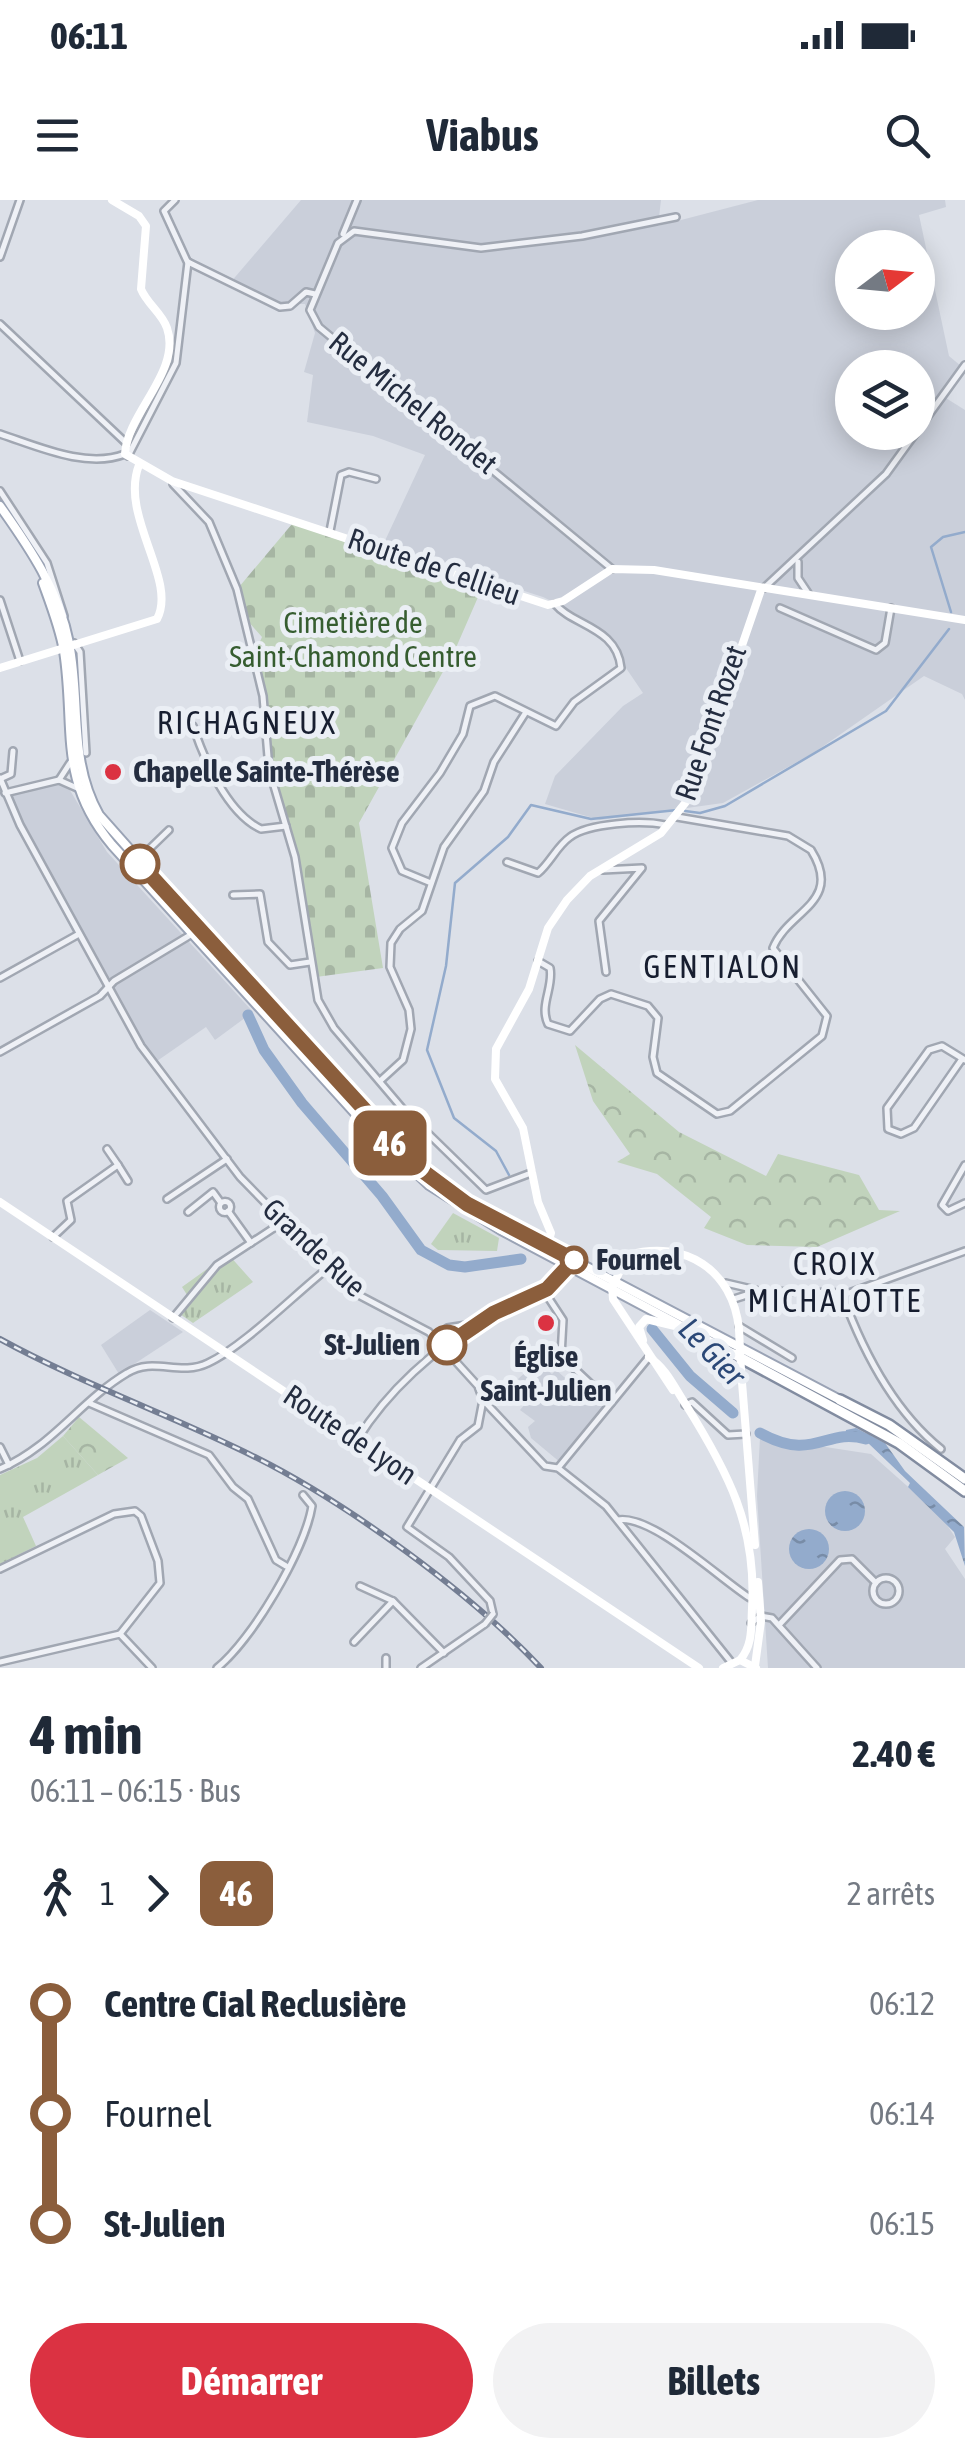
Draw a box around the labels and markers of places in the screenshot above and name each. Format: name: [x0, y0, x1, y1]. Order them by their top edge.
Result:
place label: Chapelle Sainte-Thérèse: [133, 754, 400, 788]
marker: Chapelle Sainte-Thérèse: [102, 761, 124, 783]
unlabelled marker: [121, 845, 159, 883]
place label: Fournel: [596, 1242, 682, 1276]
marker: Fournel: [561, 1247, 587, 1273]
marker: Église Saint-Julien: [535, 1312, 557, 1334]
marker: St-Julien: [428, 1326, 466, 1364]
place label: St-Julien: [324, 1327, 420, 1361]
place label: Église Saint-Julien: [480, 1339, 612, 1407]

